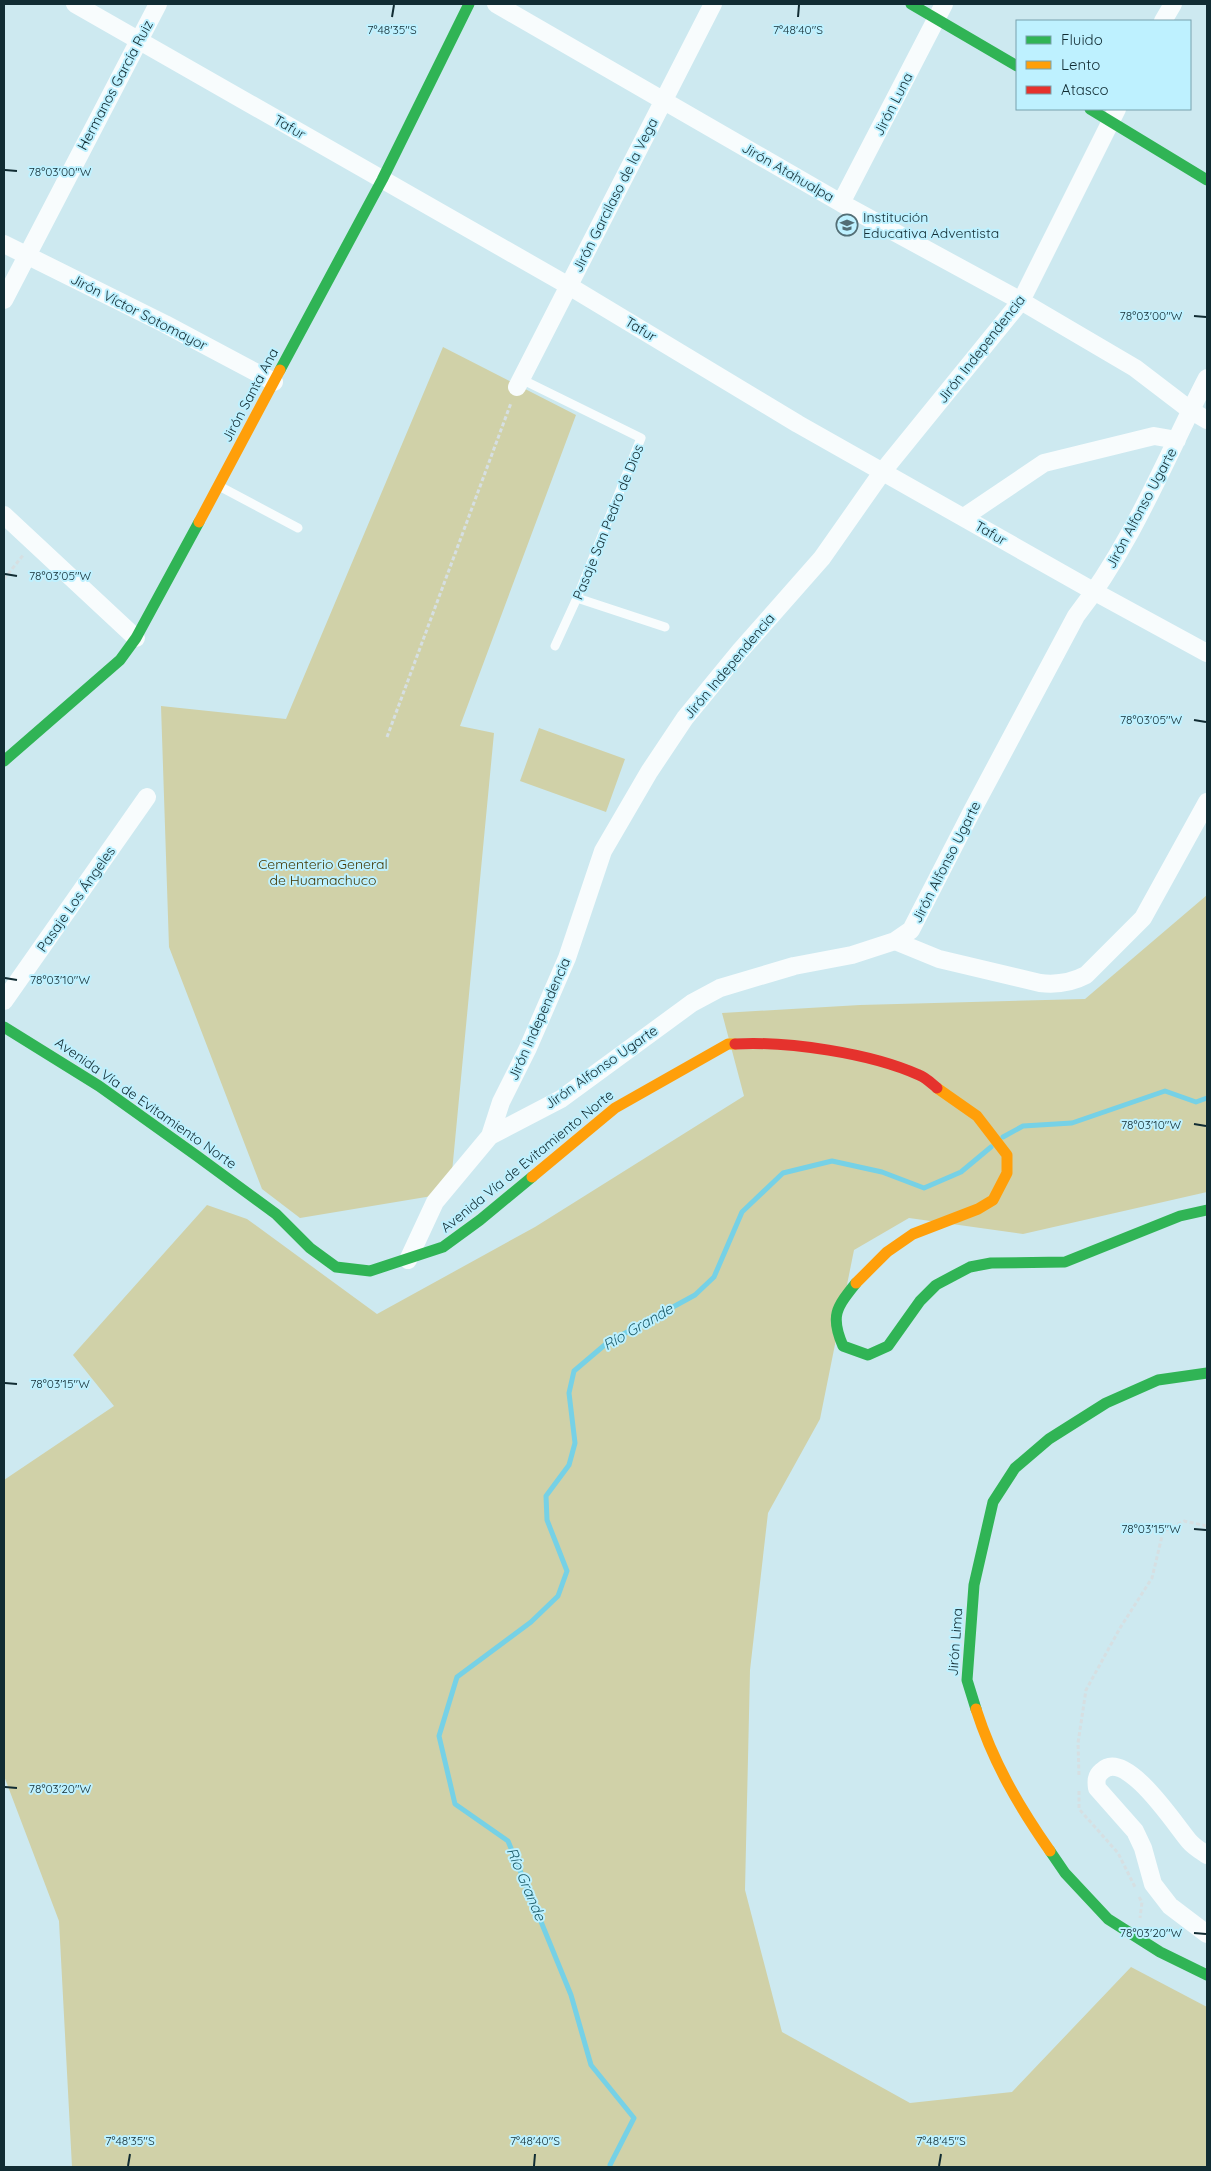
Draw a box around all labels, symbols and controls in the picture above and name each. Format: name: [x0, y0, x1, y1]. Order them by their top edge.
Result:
street label: Hermanos García Ruiz: [73, 17, 157, 153]
legend: [1016, 20, 1191, 110]
text: 7°48'35"S: [367, 22, 417, 37]
text: 7°48'40"S: [773, 22, 823, 37]
text: Fluido: [1061, 30, 1103, 49]
text: Lento: [1061, 55, 1100, 74]
street label: Jirón Luna: [869, 69, 917, 139]
text: Atasco: [1061, 80, 1109, 99]
street label: Tafur: [271, 111, 310, 144]
street label: Jirón Garcilaso de la Vega: [568, 115, 662, 275]
street label: Jirón Atahualpa: [739, 138, 837, 206]
text: 78°03'00"W: [29, 164, 92, 179]
place label: Institución Educativa Adventista: [863, 208, 999, 242]
school or university icon: Institución Educativa Adventista: [835, 213, 859, 237]
street label: Jirón Víctor Sotomayor: [68, 270, 211, 355]
street label: Jirón Independencia: [933, 291, 1029, 407]
text: 78°03'00"W: [1120, 308, 1183, 323]
street label: Tafur: [622, 313, 661, 346]
street label: Jirón Santa Ana: [218, 345, 282, 445]
street label: Pasaje San Pedro de Dios: [569, 442, 647, 602]
street label: Jirón Alfonso Ugarte: [1102, 445, 1180, 571]
street label: Tafur: [972, 517, 1011, 550]
text: 78°03'05"W: [29, 568, 92, 583]
street label: Jirón Independencia: [680, 609, 778, 723]
text: 78°03'05"W: [1120, 712, 1183, 727]
street label: Jirón Alfonso Ugarte: [908, 798, 984, 926]
street label: Pasaje Los Ángeles: [33, 843, 119, 955]
park label: Cementerio General de Huamachuco: [258, 855, 388, 889]
street label: Jirón Independencia: [504, 955, 574, 1083]
text: 78°03'10"W: [30, 972, 90, 987]
street label: Jirón Alfonso Ugarte: [541, 1021, 661, 1113]
street label: Avenida Vía de Evitamiento Norte: [52, 1033, 240, 1173]
street label: Avenida Vía de Evitamiento Norte: [437, 1086, 617, 1236]
text: 78°03'10"W: [1121, 1117, 1181, 1132]
water label: Río Grande: [599, 1299, 677, 1354]
text: 78°03'15"W: [30, 1376, 90, 1391]
text: 78°03'15"W: [1121, 1521, 1181, 1536]
street label: Jirón Lima: [944, 1607, 966, 1677]
text: 78°03'20"W: [29, 1781, 92, 1796]
water label: Río Grande: [503, 1844, 551, 1924]
text: 78°03'20"W: [1120, 1925, 1183, 1940]
text: 7°48'35"S: [105, 2133, 155, 2148]
text: 7°48'40"S: [510, 2133, 560, 2148]
text: 7°48'45"S: [916, 2133, 966, 2148]

